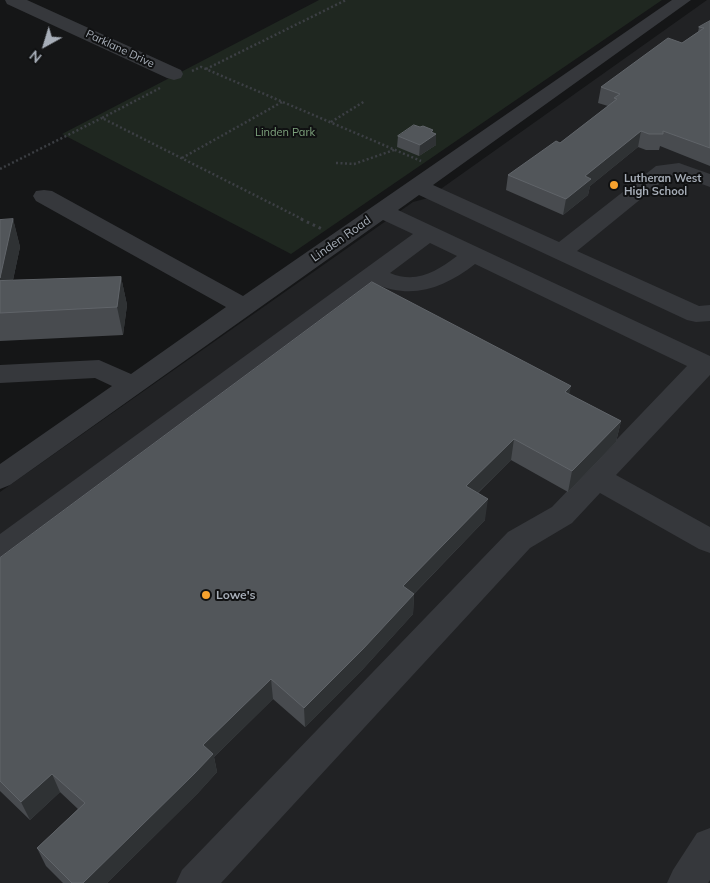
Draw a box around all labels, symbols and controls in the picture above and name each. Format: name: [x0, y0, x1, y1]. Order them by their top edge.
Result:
north arrow: [20, 20, 70, 70]
street label: Parklane Drive: [84, 27, 156, 71]
text: N: [26, 46, 45, 67]
park label: Linden Park: [255, 126, 315, 140]
place label: Lutheran West High School: [624, 172, 701, 198]
marker: Lutheran West High School: [608, 179, 620, 191]
street label: Linden Road: [308, 213, 374, 265]
place label: Lowe's: [216, 588, 256, 602]
marker: Lowe's: [200, 589, 212, 601]

